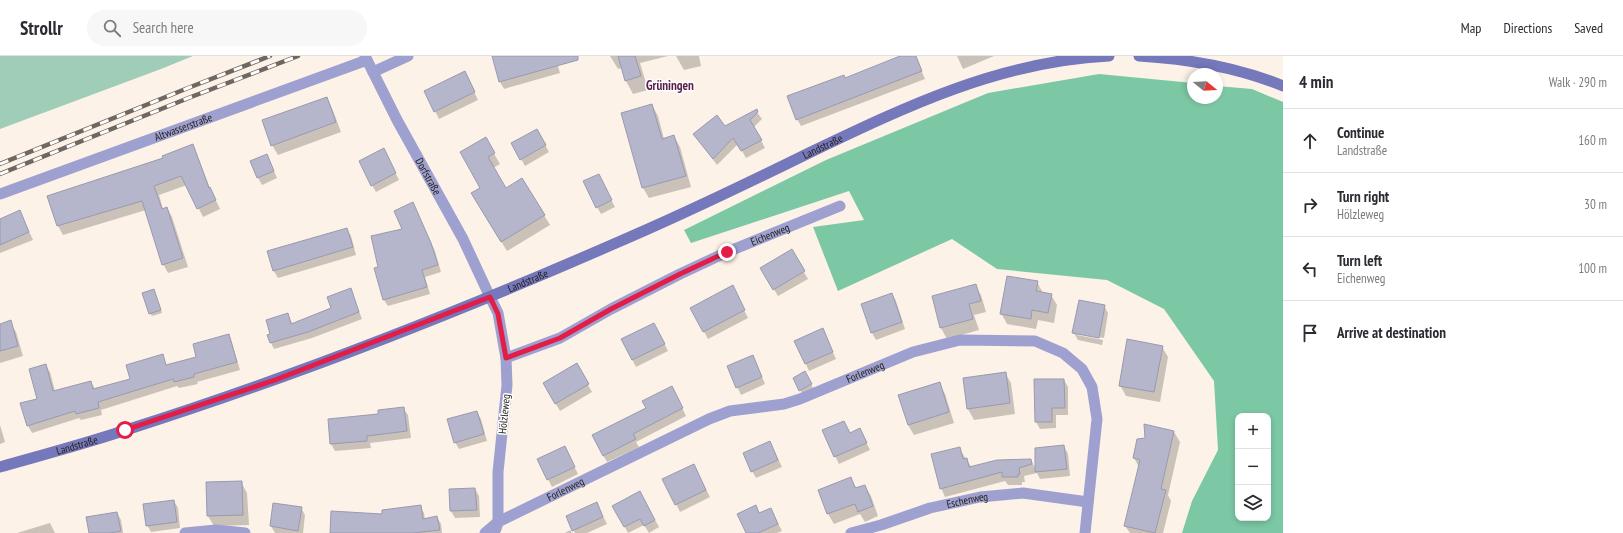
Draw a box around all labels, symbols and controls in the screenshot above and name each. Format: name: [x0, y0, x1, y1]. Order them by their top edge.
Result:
search box: [87, 10, 367, 46]
text: Strollr: [20, 16, 63, 40]
icon: search: [101, 17, 123, 39]
text: Search here: [133, 18, 194, 37]
text: Map: [1461, 19, 1481, 37]
text: Directions: [1503, 19, 1552, 37]
text: Saved: [1574, 19, 1603, 37]
north arrow: [1187, 68, 1223, 104]
text: 4 min: [1299, 71, 1333, 93]
text: Walk · 290 m: [1549, 74, 1607, 91]
district label: Grüningen: [646, 77, 694, 94]
street label: Altwasserstraße: [152, 110, 215, 144]
text: Continue: [1337, 123, 1384, 142]
icon: ahead: [1299, 130, 1321, 152]
street label: Landstraße: [800, 131, 845, 162]
text: 160 m: [1578, 132, 1607, 149]
text: Landstraße: [1337, 142, 1387, 159]
street label: Dorfstraße: [412, 155, 444, 198]
text: Turn right: [1337, 187, 1389, 206]
icon: right: [1299, 194, 1321, 216]
text: 30 m: [1584, 196, 1607, 213]
text: Hölzleweg: [1337, 206, 1384, 223]
street label: Eichenweg: [748, 220, 792, 249]
route end: [718, 243, 736, 261]
text: Turn left: [1337, 251, 1382, 270]
icon: left: [1299, 258, 1321, 280]
text: 100 m: [1578, 260, 1607, 277]
street label: Landstraße: [505, 266, 550, 296]
text: Eichenweg: [1337, 270, 1385, 287]
icon: arrive: [1299, 322, 1321, 344]
text: Arrive at destination: [1337, 323, 1446, 342]
street label: Forlenweg: [844, 358, 886, 386]
street label: Hölzleweg: [495, 393, 513, 435]
map controls: [1235, 413, 1271, 521]
button: +: [1235, 413, 1271, 449]
route start: [116, 421, 134, 439]
street label: Landstraße: [55, 432, 100, 458]
button: −: [1235, 449, 1271, 485]
street label: Forlenweg: [544, 474, 587, 504]
button: layers: [1235, 485, 1271, 521]
street label: Eschenweg: [945, 489, 989, 511]

